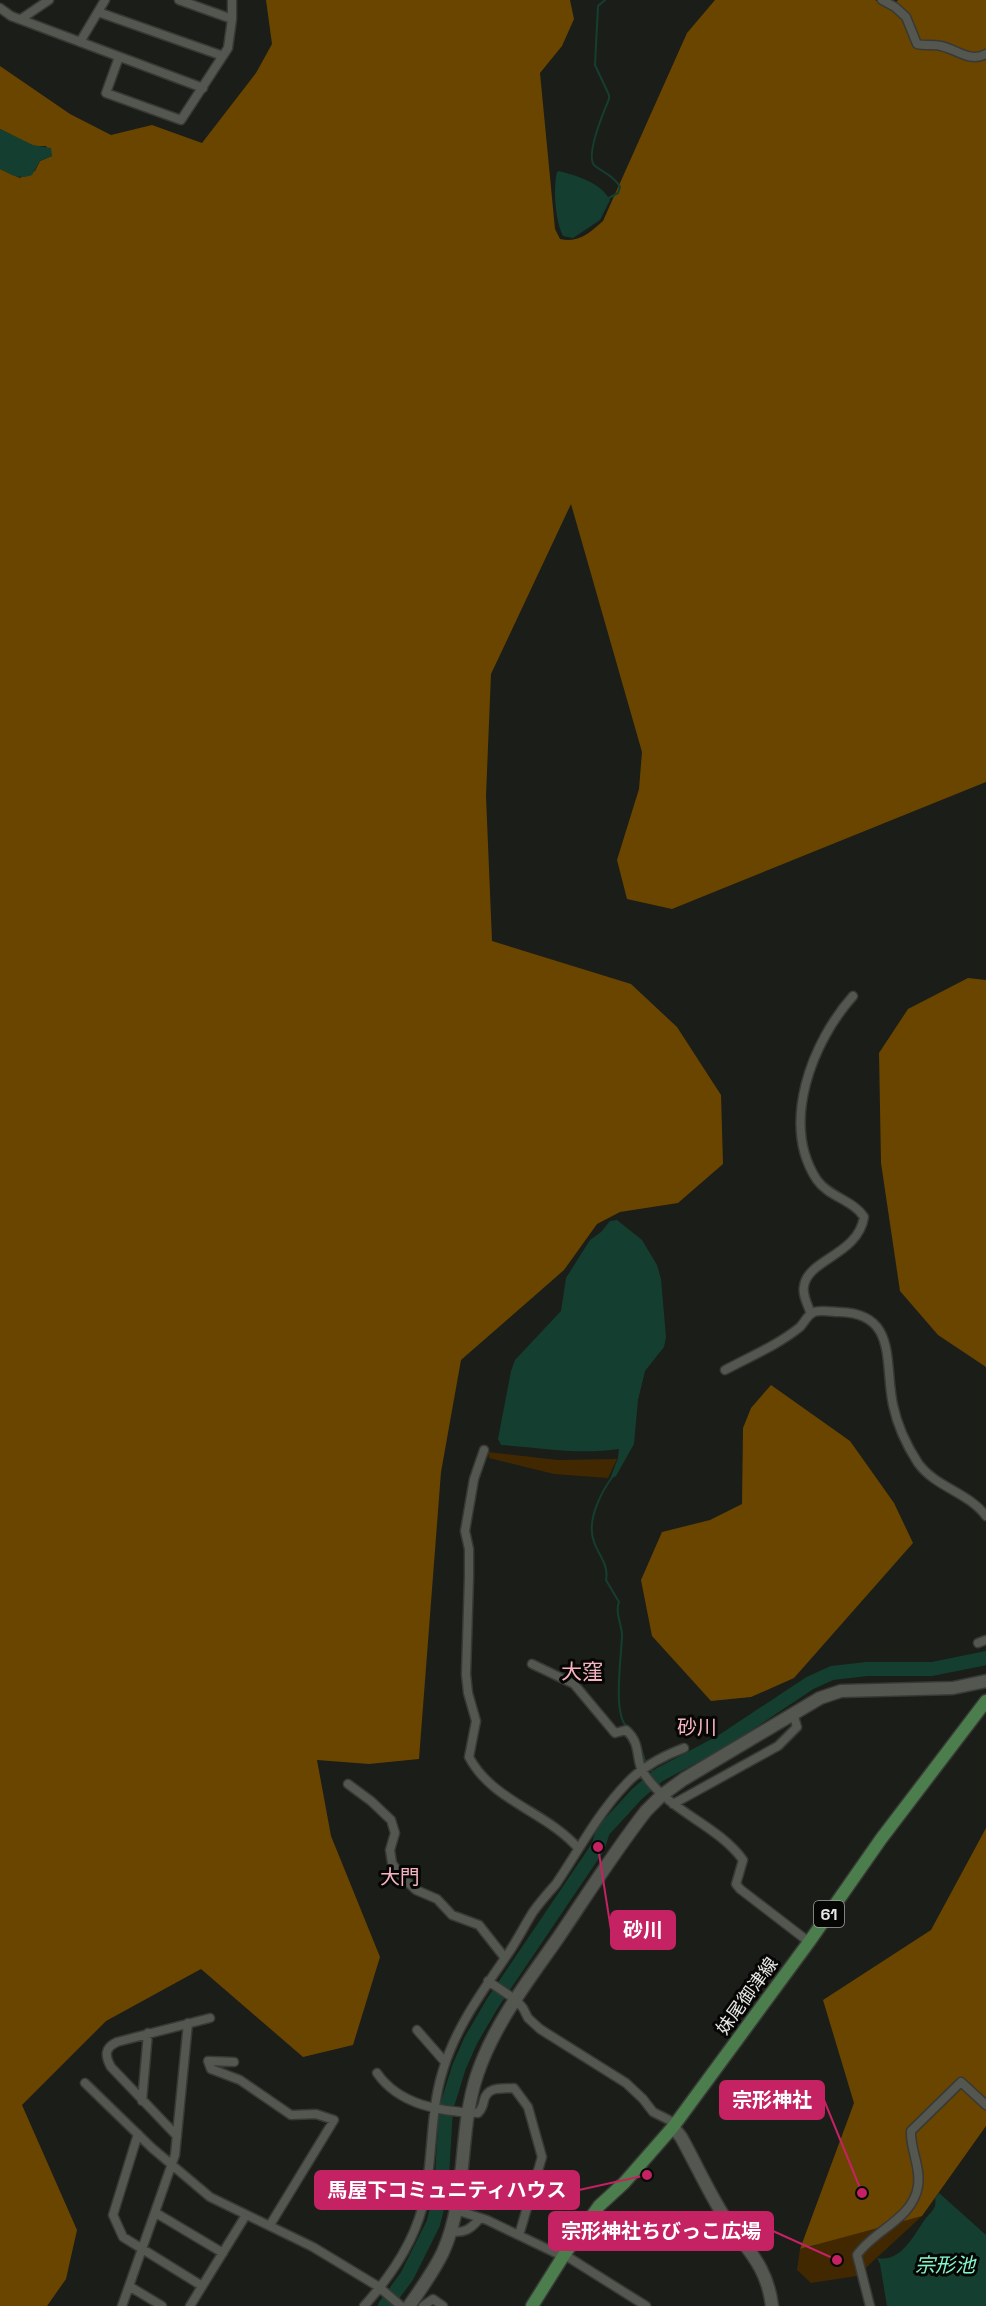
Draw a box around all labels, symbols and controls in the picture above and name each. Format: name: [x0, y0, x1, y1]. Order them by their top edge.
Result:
district label: 大窪: [561, 1658, 603, 1685]
district label: 砂川: [677, 1714, 717, 1740]
district label: 大門: [380, 1864, 420, 1890]
road number: 61: [814, 1901, 844, 1927]
callout: 砂川: [611, 1911, 675, 1949]
text: 砂川: [623, 1917, 663, 1943]
street label: 妹尾御津線: [711, 1953, 782, 2039]
callout: 宗形神社: [720, 2081, 824, 2119]
text: 宗形神社: [732, 2087, 812, 2113]
callout: 馬屋下コミュニティハウス: [315, 2171, 579, 2209]
text: 馬屋下コミュニティハウス: [328, 2177, 566, 2203]
callout: 宗形神社ちびっこ広場: [549, 2212, 773, 2250]
text: 宗形神社ちびっこ広場: [561, 2218, 761, 2244]
water label: 宗形池: [915, 2252, 977, 2278]

